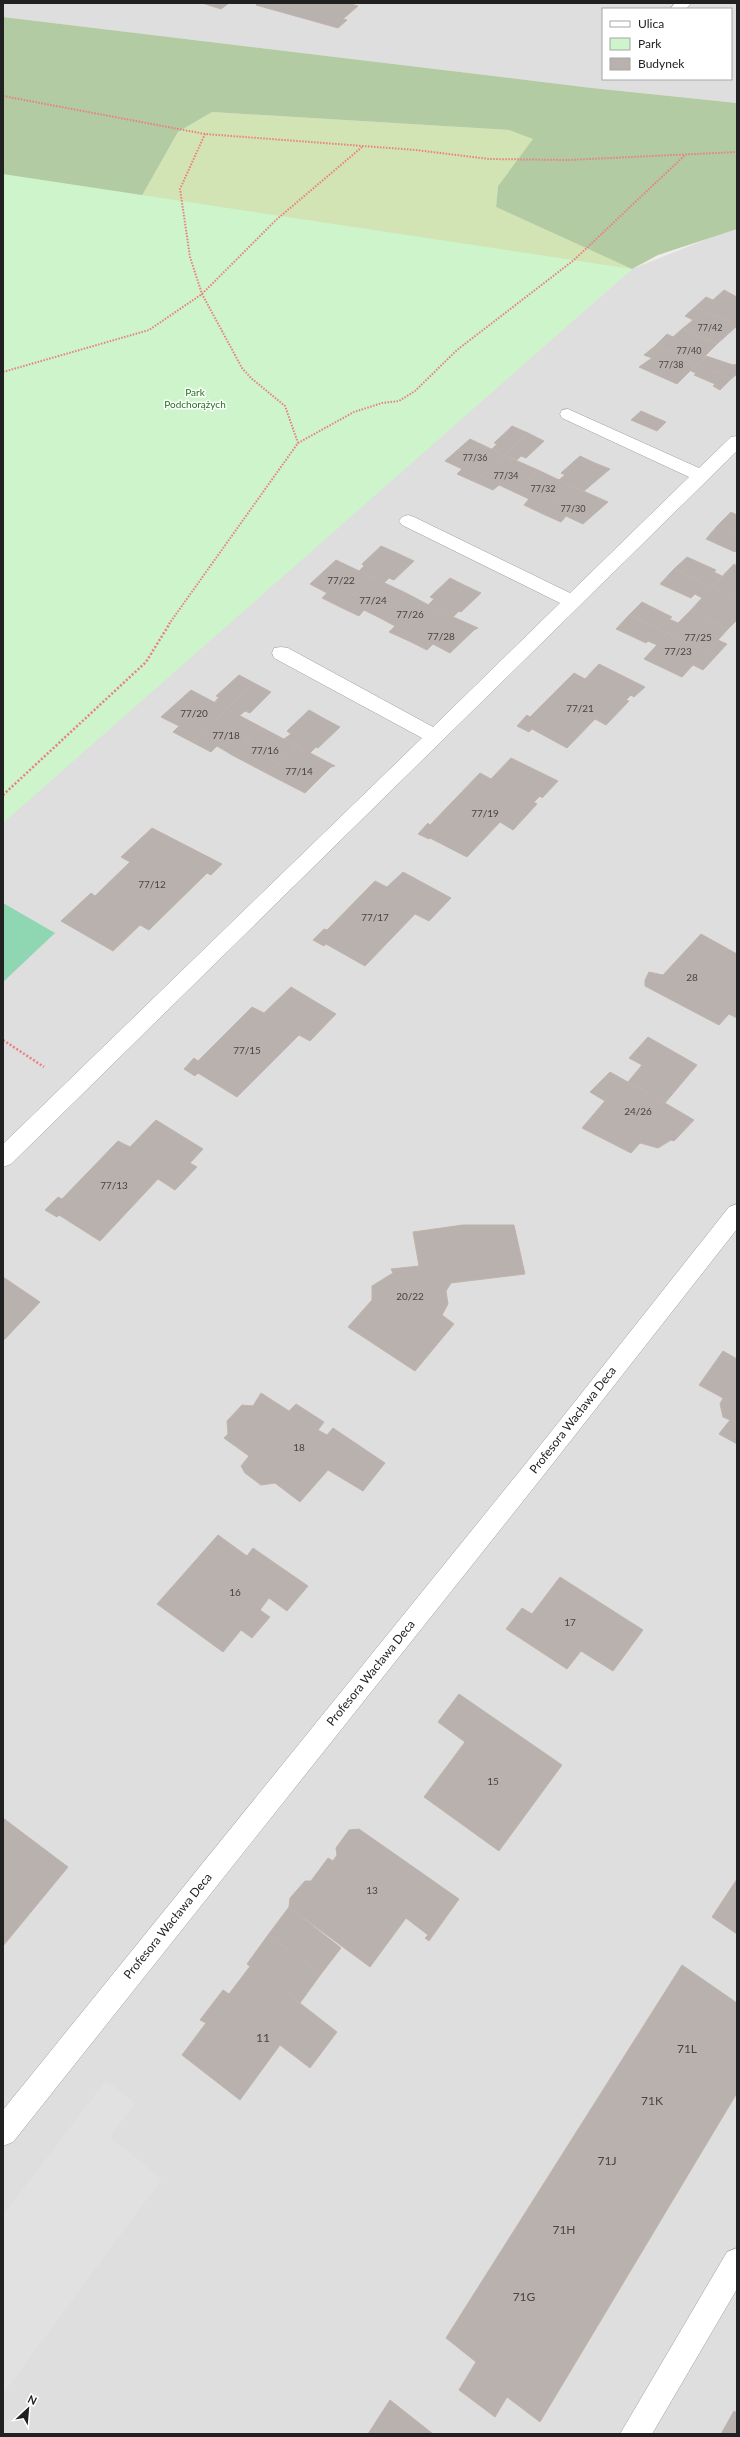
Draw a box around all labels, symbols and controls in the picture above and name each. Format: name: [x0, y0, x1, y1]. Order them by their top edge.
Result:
legend: [602, 8, 732, 80]
text: Ulica: [638, 16, 664, 31]
text: Park: [638, 36, 662, 51]
text: Budynek: [638, 56, 685, 71]
house number: 77/42: [698, 322, 722, 333]
house number: 77/40: [677, 345, 701, 356]
house number: 77/38: [659, 359, 683, 370]
park label: Park Podchorążych: [164, 386, 226, 410]
house number: 77/36: [463, 452, 487, 463]
house number: 77/34: [494, 470, 518, 481]
house number: 77/32: [531, 483, 555, 494]
house number: 77/30: [561, 503, 585, 514]
house number: 77/22: [327, 574, 355, 586]
house number: 77/24: [359, 594, 387, 606]
house number: 77/26: [396, 608, 424, 620]
house number: 77/28: [427, 630, 455, 642]
house number: 77/25: [684, 631, 712, 643]
house number: 77/23: [664, 645, 692, 657]
house number: 77/21: [566, 702, 594, 714]
house number: 77/20: [180, 707, 208, 719]
house number: 77/18: [212, 729, 240, 741]
house number: 77/16: [251, 744, 279, 756]
house number: 77/14: [285, 765, 313, 777]
house number: 77/19: [471, 807, 499, 819]
house number: 77/12: [138, 878, 166, 890]
house number: 77/17: [361, 911, 389, 923]
house number: 28: [686, 971, 698, 983]
house number: 77/15: [233, 1044, 261, 1056]
house number: 24/26: [624, 1105, 652, 1117]
house number: 77/13: [100, 1179, 128, 1191]
house number: 20/22: [396, 1290, 424, 1302]
street label: Profesora Wacława Deca: [526, 1363, 619, 1476]
house number: 18: [293, 1441, 305, 1453]
house number: 16: [229, 1586, 241, 1598]
house number: 17: [564, 1616, 576, 1628]
street label: Profesora Wacława Deca: [323, 1617, 418, 1729]
house number: 15: [487, 1775, 499, 1787]
street label: Profesora Wacława Deca: [120, 1870, 215, 1982]
house number: 13: [366, 1884, 378, 1896]
house number: 11: [256, 2030, 270, 2045]
house number: 71L: [677, 2041, 697, 2056]
house number: 71K: [641, 2093, 663, 2108]
house number: 71J: [598, 2153, 617, 2168]
house number: 71H: [552, 2222, 576, 2237]
house number: 71G: [513, 2289, 536, 2304]
north arrow: [8, 2389, 48, 2429]
text: N: [26, 2392, 39, 2407]

